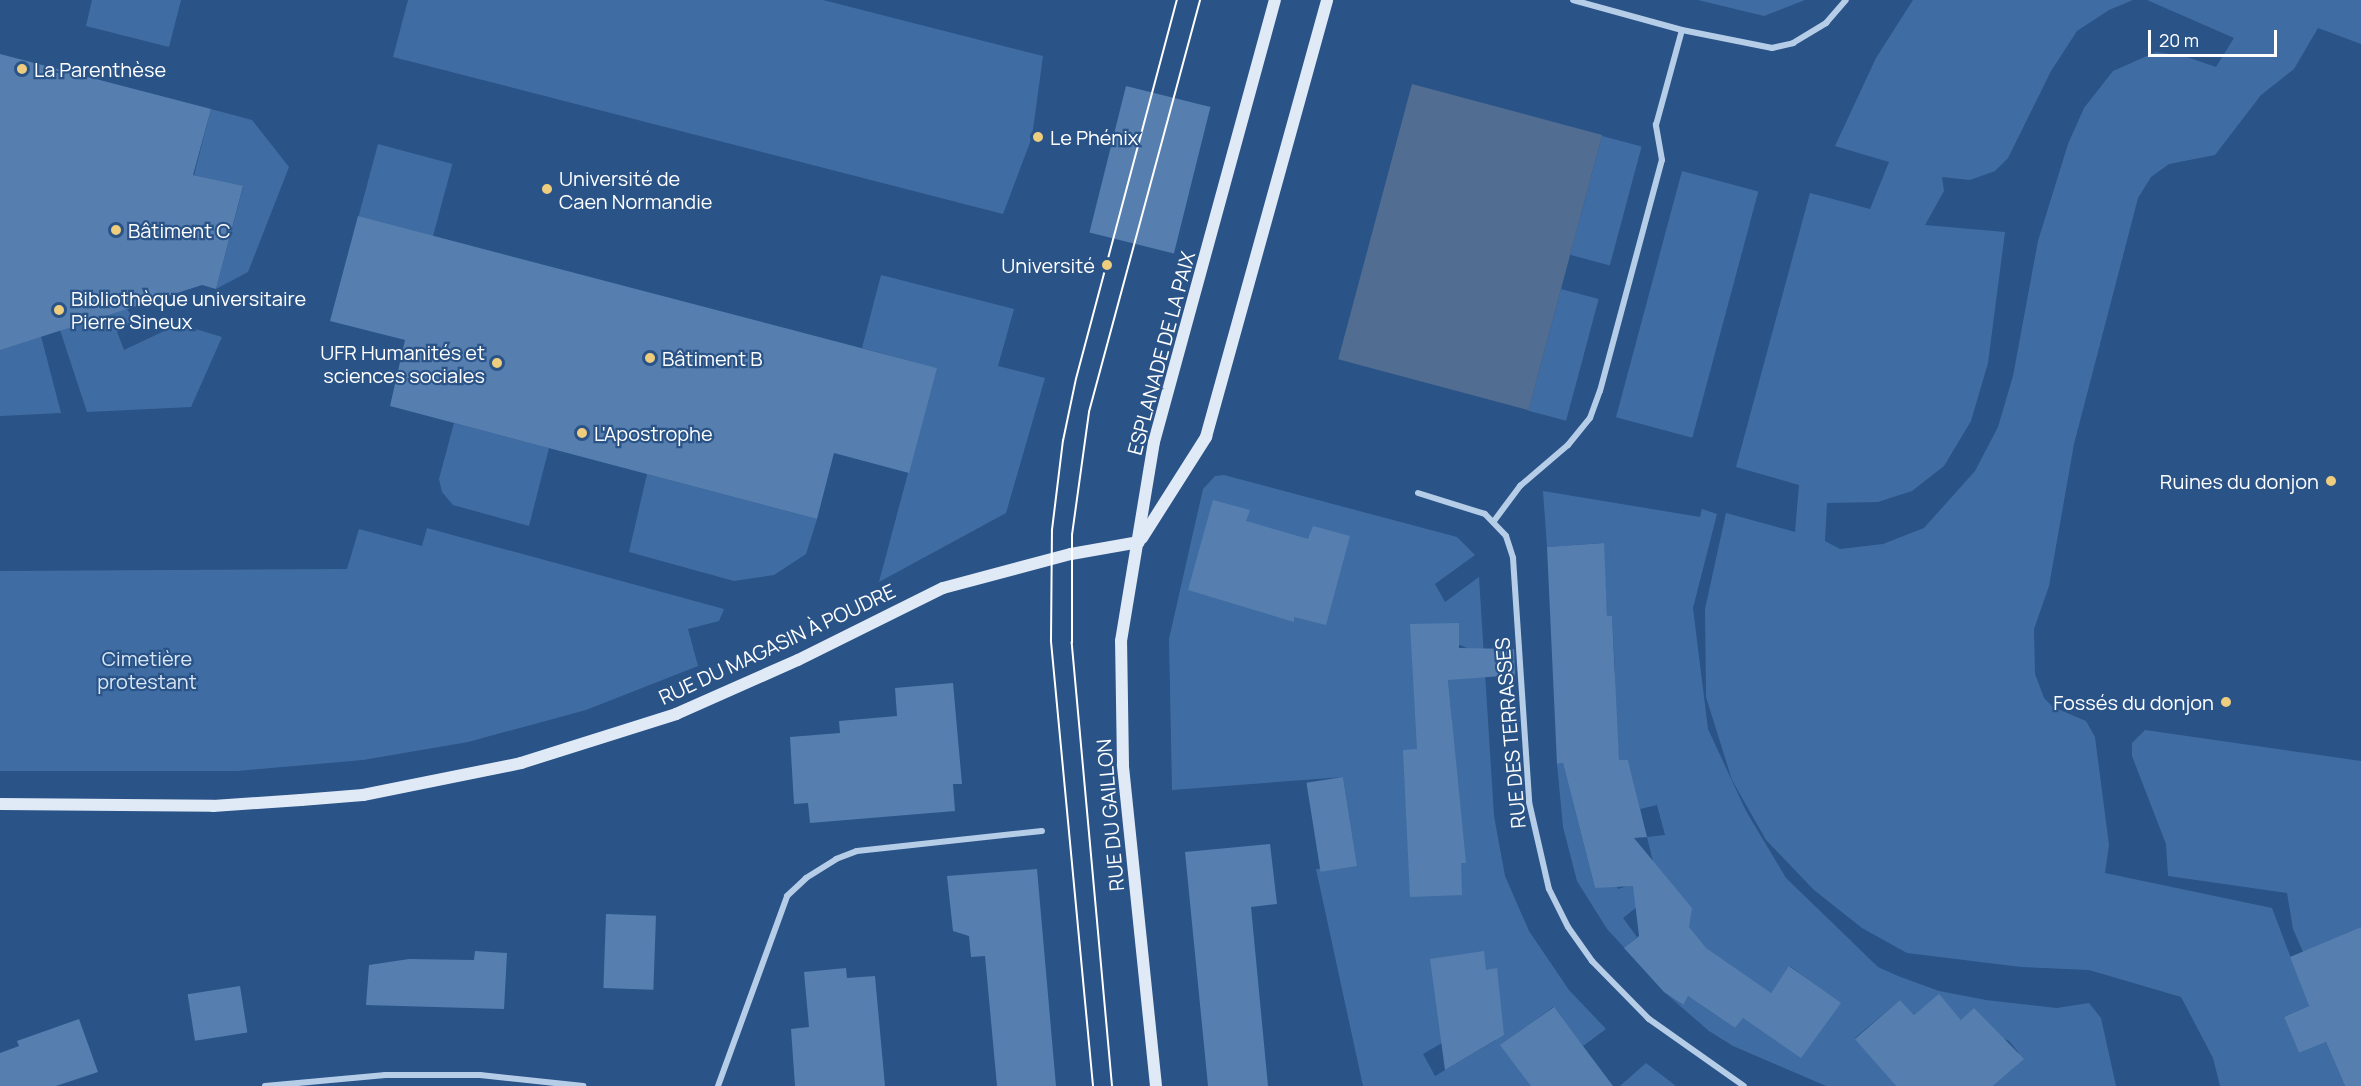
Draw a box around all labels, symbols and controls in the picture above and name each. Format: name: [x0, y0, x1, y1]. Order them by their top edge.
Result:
scale bar: [2151, 18, 2280, 56]
text: 20 m: [2159, 28, 2199, 52]
place label: La Parenthèse: [34, 57, 166, 81]
marker: La Parenthèse: [15, 62, 29, 76]
place label: Le Phénix: [1050, 125, 1138, 149]
marker: Le Phénix: [1031, 130, 1045, 144]
place label: Université de Caen Normandie: [559, 166, 713, 213]
marker: Université de Caen Normandie: [540, 182, 554, 196]
place label: Bâtiment C: [128, 218, 231, 242]
marker: Bâtiment C: [109, 223, 123, 237]
street label: ESPLANADE DE LA PAIX: [1122, 249, 1200, 457]
place label: Université: [1001, 253, 1095, 277]
marker: Université: [1100, 258, 1114, 272]
place label: Bibliothèque universitaire Pierre Sineux: [71, 286, 306, 333]
marker: Bibliothèque universitaire Pierre Sineux: [52, 303, 66, 317]
place label: UFR Humanités et sciences sociales: [320, 340, 485, 387]
place label: Bâtiment B: [662, 346, 762, 370]
marker: Bâtiment B: [643, 351, 657, 365]
marker: UFR Humanités et sciences sociales: [490, 356, 504, 370]
place label: L'Apostrophe: [594, 421, 713, 445]
marker: L'Apostrophe: [575, 426, 589, 440]
place label: Ruines du donjon: [2160, 469, 2319, 493]
marker: Ruines du donjon: [2324, 474, 2338, 488]
street label: RUE DU MAGASIN À POUDRE: [655, 579, 899, 709]
street label: RUE DES TERRASSES: [1490, 636, 1530, 830]
park label: Cimetière protestant: [97, 646, 197, 693]
place label: Fossés du donjon: [2053, 690, 2214, 714]
marker: Fossés du donjon: [2219, 695, 2233, 709]
street label: RUE DU GAILLON: [1091, 738, 1129, 892]

